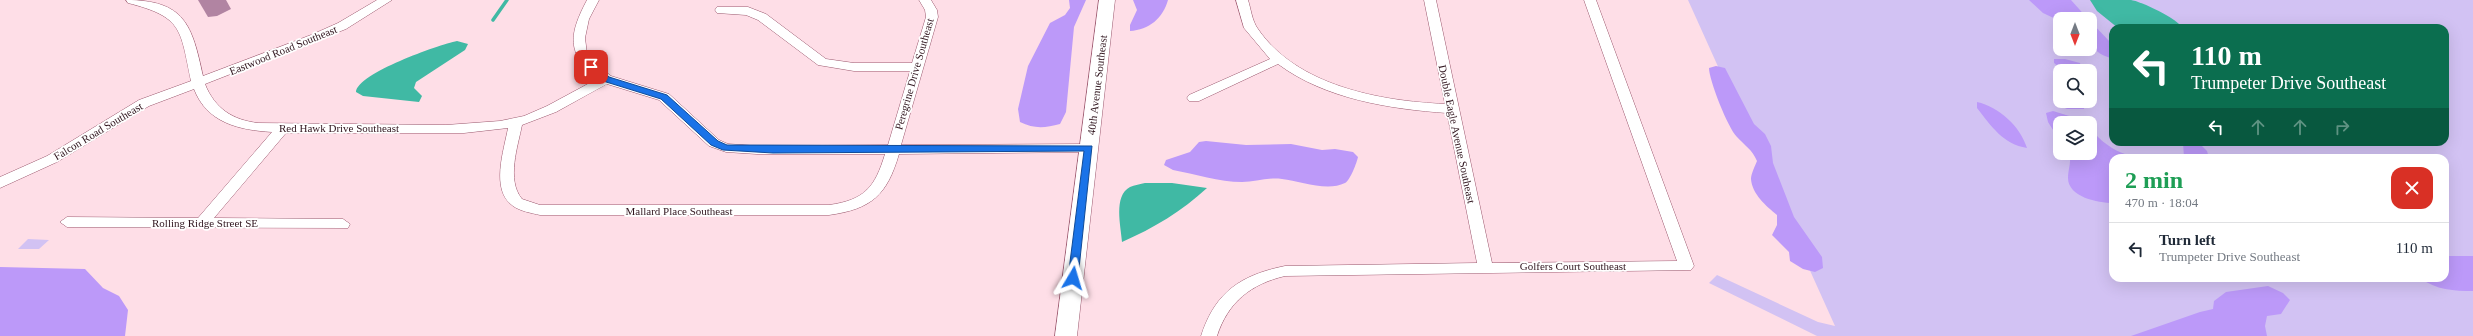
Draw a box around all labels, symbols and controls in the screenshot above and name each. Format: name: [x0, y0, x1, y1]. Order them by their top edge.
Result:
north arrow: [2053, 12, 2097, 56]
map controls: [2053, 12, 2097, 160]
street label: Peregrine Drive Southeast: [892, 17, 936, 131]
street label: Eastwood Road Southeast: [227, 23, 339, 77]
street label: 40th Avenue Southeast: [1085, 34, 1109, 136]
icon: left: [2125, 40, 2177, 92]
text: 110 m: [2191, 40, 2262, 71]
pin: [574, 50, 608, 84]
icon: arrive: [580, 56, 602, 78]
street label: Double Eagle Avenue Southeast: [1436, 64, 1478, 204]
button: search: [2053, 64, 2097, 108]
text: Trumpeter Drive Southeast: [2191, 73, 2386, 93]
street label: Falcon Road Southeast: [51, 100, 145, 162]
button: layers: [2053, 116, 2097, 160]
icon: left: [2205, 116, 2227, 138]
icon: ahead: [2247, 116, 2269, 138]
icon: ahead: [2289, 116, 2311, 138]
icon: right: [2331, 116, 2353, 138]
street label: Red Hawk Drive Southeast: [279, 122, 399, 134]
text: 2 min: [2125, 167, 2183, 193]
button: close: [2391, 167, 2433, 209]
text: 470 m · 18:04: [2125, 195, 2198, 210]
street label: Mallard Place Southeast: [626, 205, 732, 217]
street label: Rolling Ridge Street SE: [152, 217, 258, 229]
text: Turn left: [2159, 232, 2216, 248]
icon: left: [2125, 238, 2147, 260]
text: 110 m: [2396, 240, 2433, 256]
text: Trumpeter Drive Southeast: [2159, 249, 2300, 264]
position arrow: [1052, 257, 1094, 299]
street label: Golfers Court Southeast: [1520, 260, 1626, 272]

